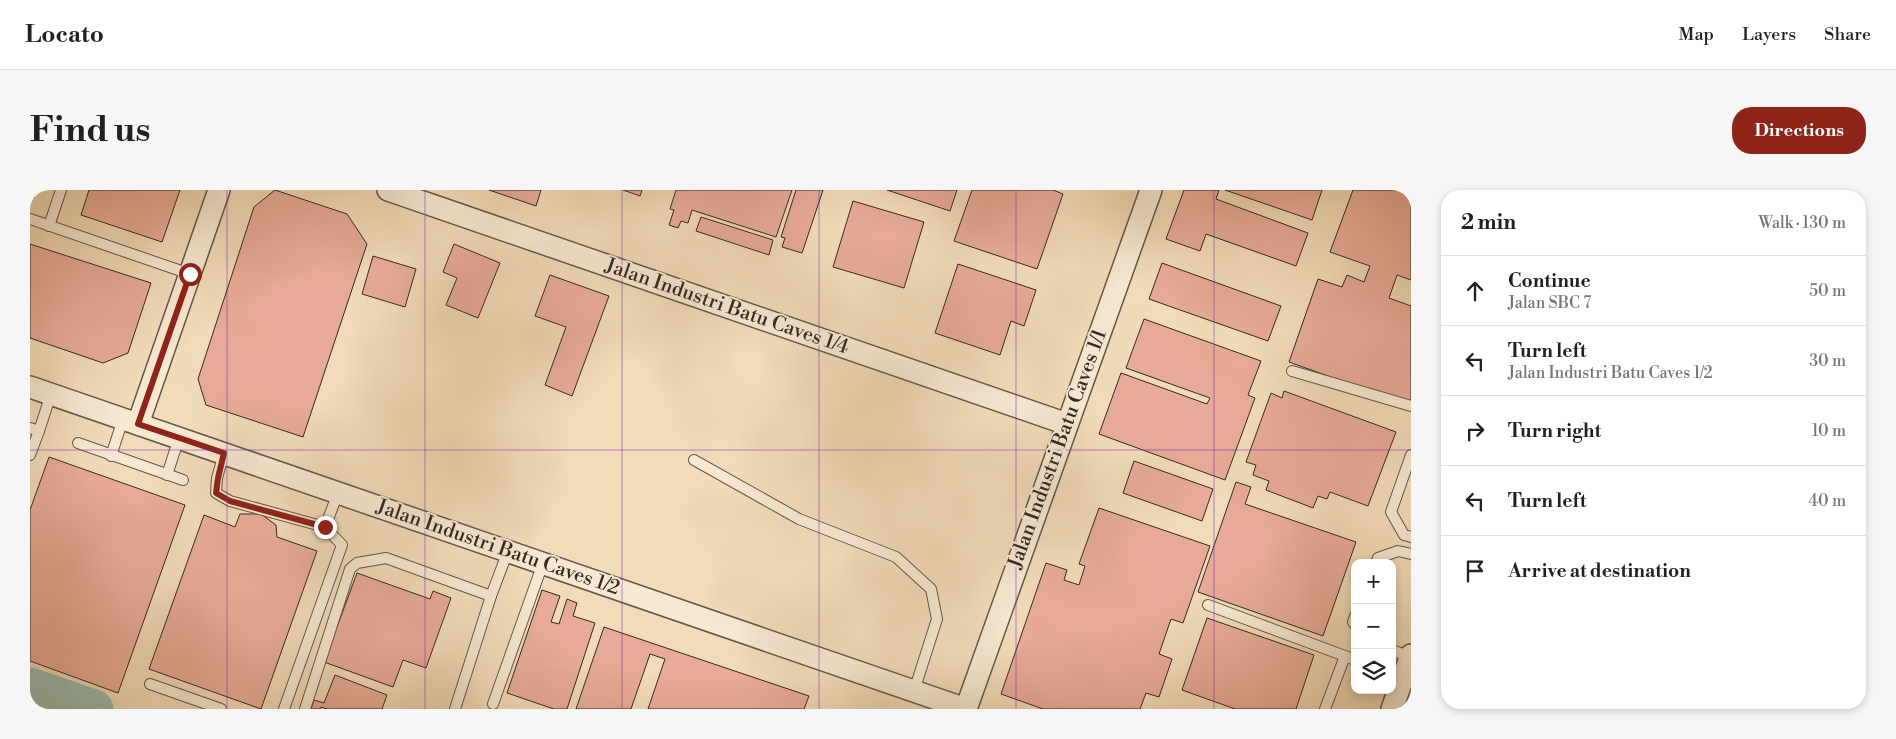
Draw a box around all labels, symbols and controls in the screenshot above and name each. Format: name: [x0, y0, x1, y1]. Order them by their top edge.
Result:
text: Locato: [25, 20, 104, 50]
text: Map: [1679, 23, 1714, 46]
text: Layers: [1742, 23, 1796, 46]
text: Share: [1824, 23, 1871, 46]
button: Directions: [1732, 107, 1866, 154]
text: Find us: [30, 109, 150, 152]
text: 2 min: [1461, 210, 1516, 236]
text: Walk · 130 m: [1758, 213, 1846, 233]
street label: Jalan Industri Batu Caves 1/4: [601, 253, 852, 361]
route start: [179, 263, 202, 286]
text: Continue: [1508, 269, 1591, 293]
icon: ahead: [1461, 277, 1489, 305]
text: 50 m: [1809, 281, 1846, 301]
text: Jalan SBC 7: [1508, 293, 1591, 313]
street label: Jalan Industri Batu Caves 1/1: [1003, 326, 1113, 573]
text: Turn left: [1508, 339, 1587, 363]
icon: left: [1461, 347, 1489, 375]
text: 30 m: [1809, 351, 1846, 371]
text: Jalan Industri Batu Caves 1/2: [1508, 363, 1713, 383]
icon: right: [1461, 417, 1489, 445]
text: Turn right: [1508, 419, 1601, 443]
text: 10 m: [1812, 421, 1846, 441]
icon: left: [1461, 487, 1489, 515]
text: Turn left: [1508, 489, 1587, 513]
text: 40 m: [1809, 491, 1846, 511]
street label: Jalan Industri Batu Caves 1/2: [372, 494, 623, 601]
route end: [314, 516, 337, 539]
icon: arrive: [1461, 557, 1489, 585]
map controls: [1351, 559, 1396, 694]
button: +: [1351, 559, 1396, 604]
text: Arrive at destination: [1508, 559, 1691, 583]
button: −: [1351, 604, 1396, 649]
button: layers: [1351, 649, 1396, 694]

